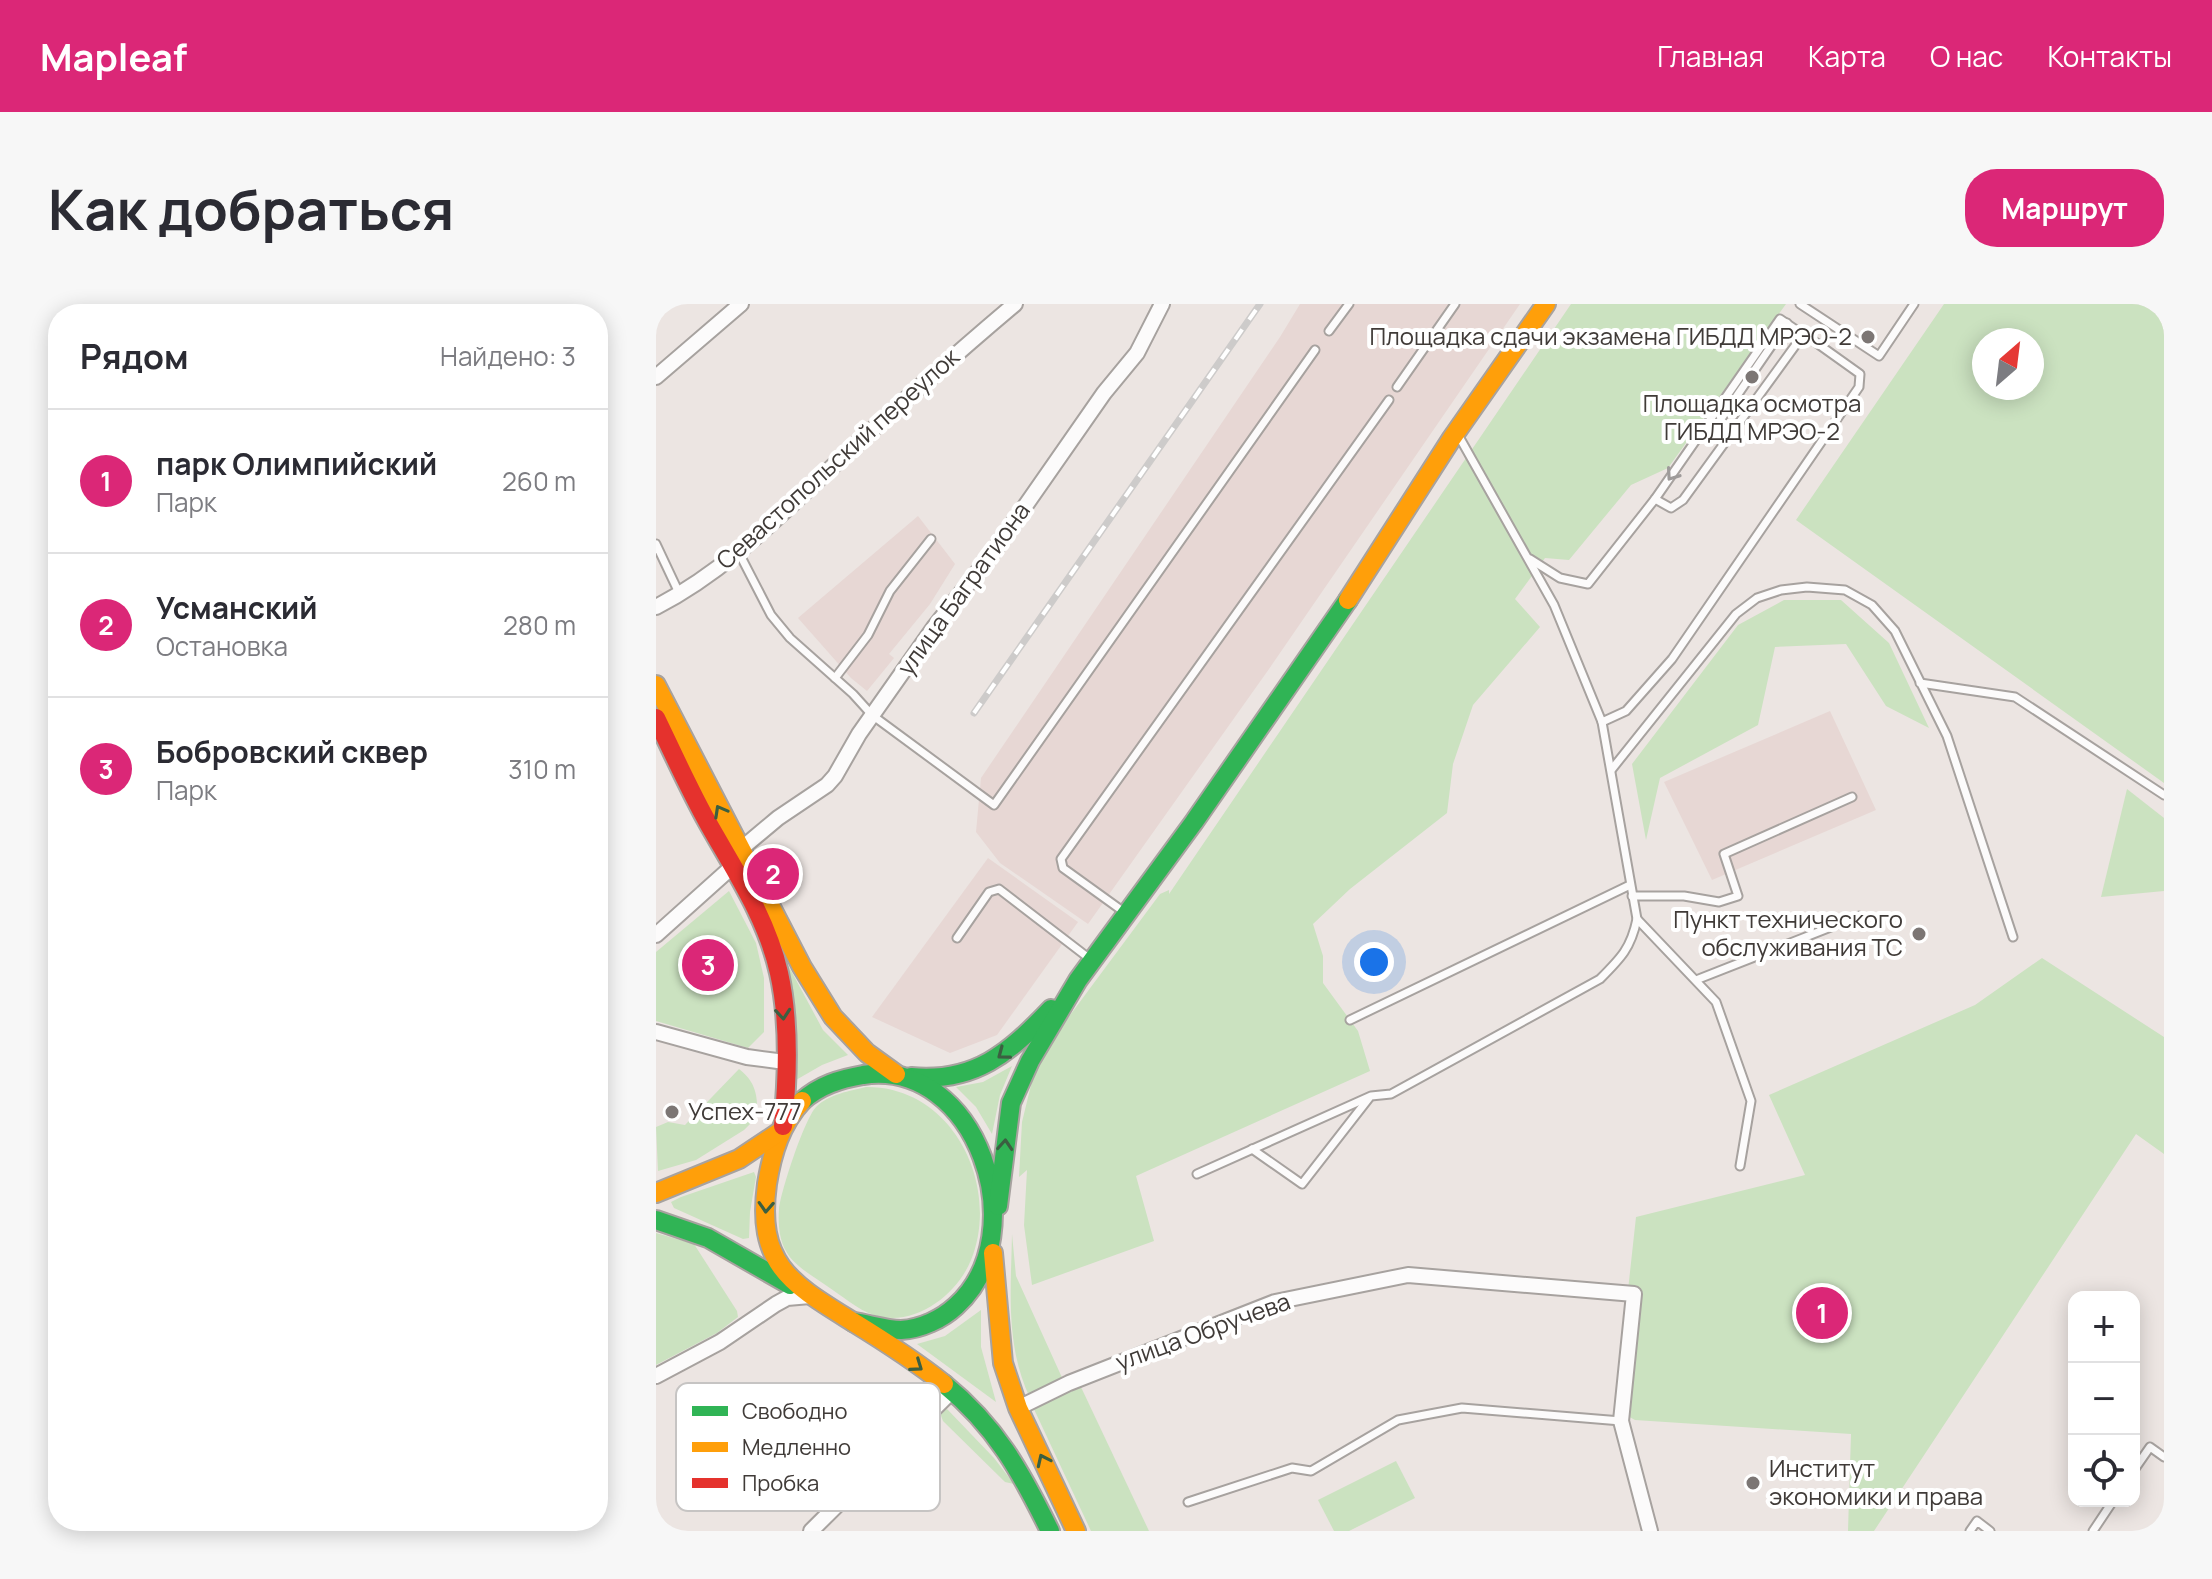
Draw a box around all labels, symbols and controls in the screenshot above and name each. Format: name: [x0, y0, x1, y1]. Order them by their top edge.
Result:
text: Mapleaf: [40, 30, 187, 82]
text: Главная: [1657, 37, 1764, 75]
text: Карта: [1808, 37, 1886, 75]
text: О нас: [1930, 37, 2003, 75]
text: Контакты: [2047, 37, 2172, 75]
button: Маршрут: [1965, 169, 2164, 247]
text: Как добраться: [48, 170, 454, 247]
place label: Площадка сдачи экзамена ГИБДД МРЭО-2: [1369, 319, 1852, 352]
marker: Площадка сдачи экзамена ГИБДД МРЭО-2: [1859, 328, 1877, 346]
north arrow: [1972, 328, 2044, 400]
text: Рядом: [80, 333, 189, 379]
text: Найдено: 3: [440, 338, 576, 374]
street label: Севастопольский переулок: [709, 339, 966, 576]
marker: Площадка осмотра ГИБДД МРЭО-2: [1743, 368, 1761, 386]
place label: Площадка осмотра ГИБДД МРЭО-2: [1643, 386, 1861, 447]
text: парк Олимпийский: [156, 443, 437, 484]
text: 1: [100, 463, 112, 499]
text: 260 m: [502, 463, 576, 499]
one-way arrow: [1667, 466, 1682, 480]
text: Парк: [156, 484, 217, 520]
street label: улица Багратиона: [889, 495, 1037, 681]
text: Усманский: [156, 587, 318, 628]
text: 2: [98, 607, 114, 643]
text: 280 m: [503, 607, 576, 643]
text: Остановка: [156, 628, 288, 664]
text: Бобровский сквер: [156, 731, 428, 772]
text: 3: [98, 751, 114, 787]
text: 310 m: [508, 751, 576, 787]
text: Парк: [156, 772, 217, 808]
one-way arrow: [714, 805, 730, 820]
pin: 2: [747, 844, 799, 904]
place label: Пункт технического обслуживания ТС: [1673, 902, 1903, 963]
marker: Пункт технического обслуживания ТС: [1910, 925, 1928, 943]
pin: 3: [682, 935, 734, 995]
your location: [1354, 942, 1394, 982]
one-way arrow: [774, 1008, 791, 1021]
one-way arrow: [997, 1045, 1012, 1059]
place label: Успех-777: [688, 1094, 802, 1127]
marker: Успех-777: [663, 1103, 681, 1121]
one-way arrow: [996, 1138, 1013, 1151]
one-way arrow: [758, 1201, 775, 1214]
pin: 1: [1796, 1283, 1848, 1343]
street label: улица Обручева: [1111, 1284, 1294, 1377]
map controls: [2068, 1291, 2140, 1507]
button: +: [2068, 1291, 2140, 1363]
one-way arrow: [909, 1356, 923, 1371]
button: −: [2068, 1363, 2140, 1435]
legend: [676, 1383, 940, 1511]
text: Свободно: [742, 1396, 848, 1426]
text: Медленно: [742, 1432, 851, 1462]
button: locate: [2068, 1435, 2140, 1507]
place label: Институт экономики и права: [1769, 1451, 1983, 1512]
one-way arrow: [1036, 1454, 1052, 1469]
text: Пробка: [742, 1468, 819, 1498]
marker: Институт экономики и права: [1744, 1474, 1762, 1492]

